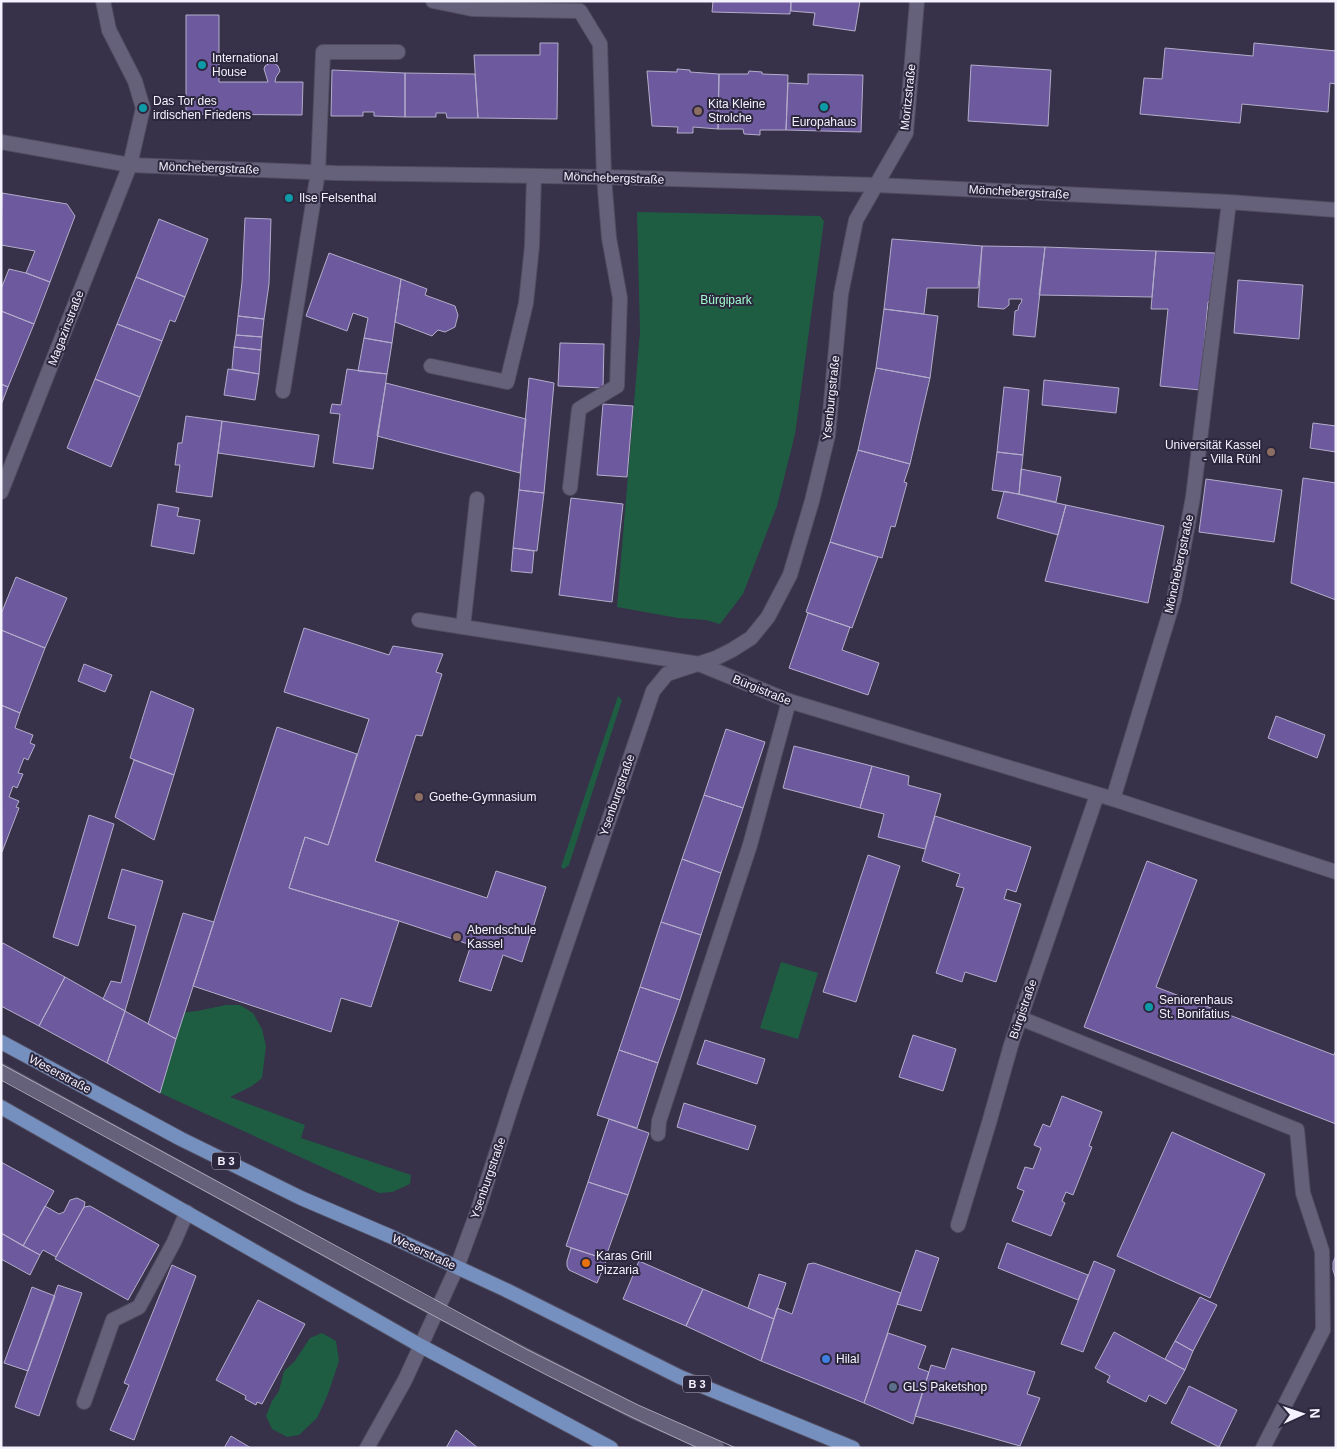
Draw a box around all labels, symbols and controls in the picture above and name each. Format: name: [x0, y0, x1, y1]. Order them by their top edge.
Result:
place label: International House: [212, 51, 278, 79]
marker: International House: [196, 59, 208, 71]
street label: Moritzstraße: [898, 63, 918, 131]
place label: Das Tor des irdischen Friedens: [153, 94, 251, 122]
place label: Kita Kleine Strolche: [708, 97, 766, 125]
marker: Europahaus: [818, 101, 830, 113]
marker: Das Tor des irdischen Friedens: [137, 102, 149, 114]
marker: Kita Kleine Strolche: [692, 105, 704, 117]
place label: Europahaus: [792, 115, 856, 129]
street label: Mönchebergstraße: [158, 159, 260, 177]
street label: Mönchebergstraße: [563, 169, 665, 187]
street label: Mönchebergstraße: [968, 182, 1070, 202]
place label: Ilse Felsenthal: [299, 191, 376, 205]
marker: Ilse Felsenthal: [283, 192, 295, 204]
street label: Magazinstraße: [45, 288, 87, 368]
park label: Bürgipark: [700, 293, 753, 307]
street label: Ysenburgstraße: [820, 354, 842, 441]
place label: Universität Kassel - Villa Rühl: [1165, 438, 1261, 466]
marker: Universität Kassel - Villa Rühl: [1265, 446, 1277, 458]
street label: Mönchebergstraße: [1162, 513, 1196, 615]
street label: Bürgistraße: [731, 672, 794, 708]
street label: Ysenburgstraße: [596, 752, 638, 838]
place label: Goethe-Gymnasium: [429, 790, 536, 804]
marker: Goethe-Gymnasium: [413, 791, 425, 803]
place label: Abendschule Kassel: [467, 923, 537, 951]
marker: Abendschule Kassel: [451, 931, 463, 943]
street label: Bürgistraße: [1006, 977, 1040, 1041]
place label: Seniorenhaus St. Bonifatius: [1159, 993, 1233, 1021]
marker: Seniorenhaus St. Bonifatius: [1143, 1001, 1155, 1013]
street label: Weserstraße: [26, 1052, 94, 1096]
street label: Ysenburgstraße: [467, 1135, 509, 1221]
road number: B 3: [212, 1152, 240, 1170]
street label: Weserstraße: [390, 1231, 458, 1273]
place label: Karas Grill Pizzaria: [596, 1249, 652, 1277]
marker: Karas Grill Pizzaria: [580, 1257, 592, 1269]
place label: Hilal: [836, 1352, 859, 1366]
marker: Hilal: [820, 1353, 832, 1365]
road number: B 3: [683, 1376, 711, 1392]
place label: GLS Paketshop: [903, 1380, 987, 1394]
marker: GLS Paketshop: [887, 1381, 899, 1393]
north arrow: [1277, 1389, 1327, 1439]
text: N: [1307, 1408, 1323, 1419]

